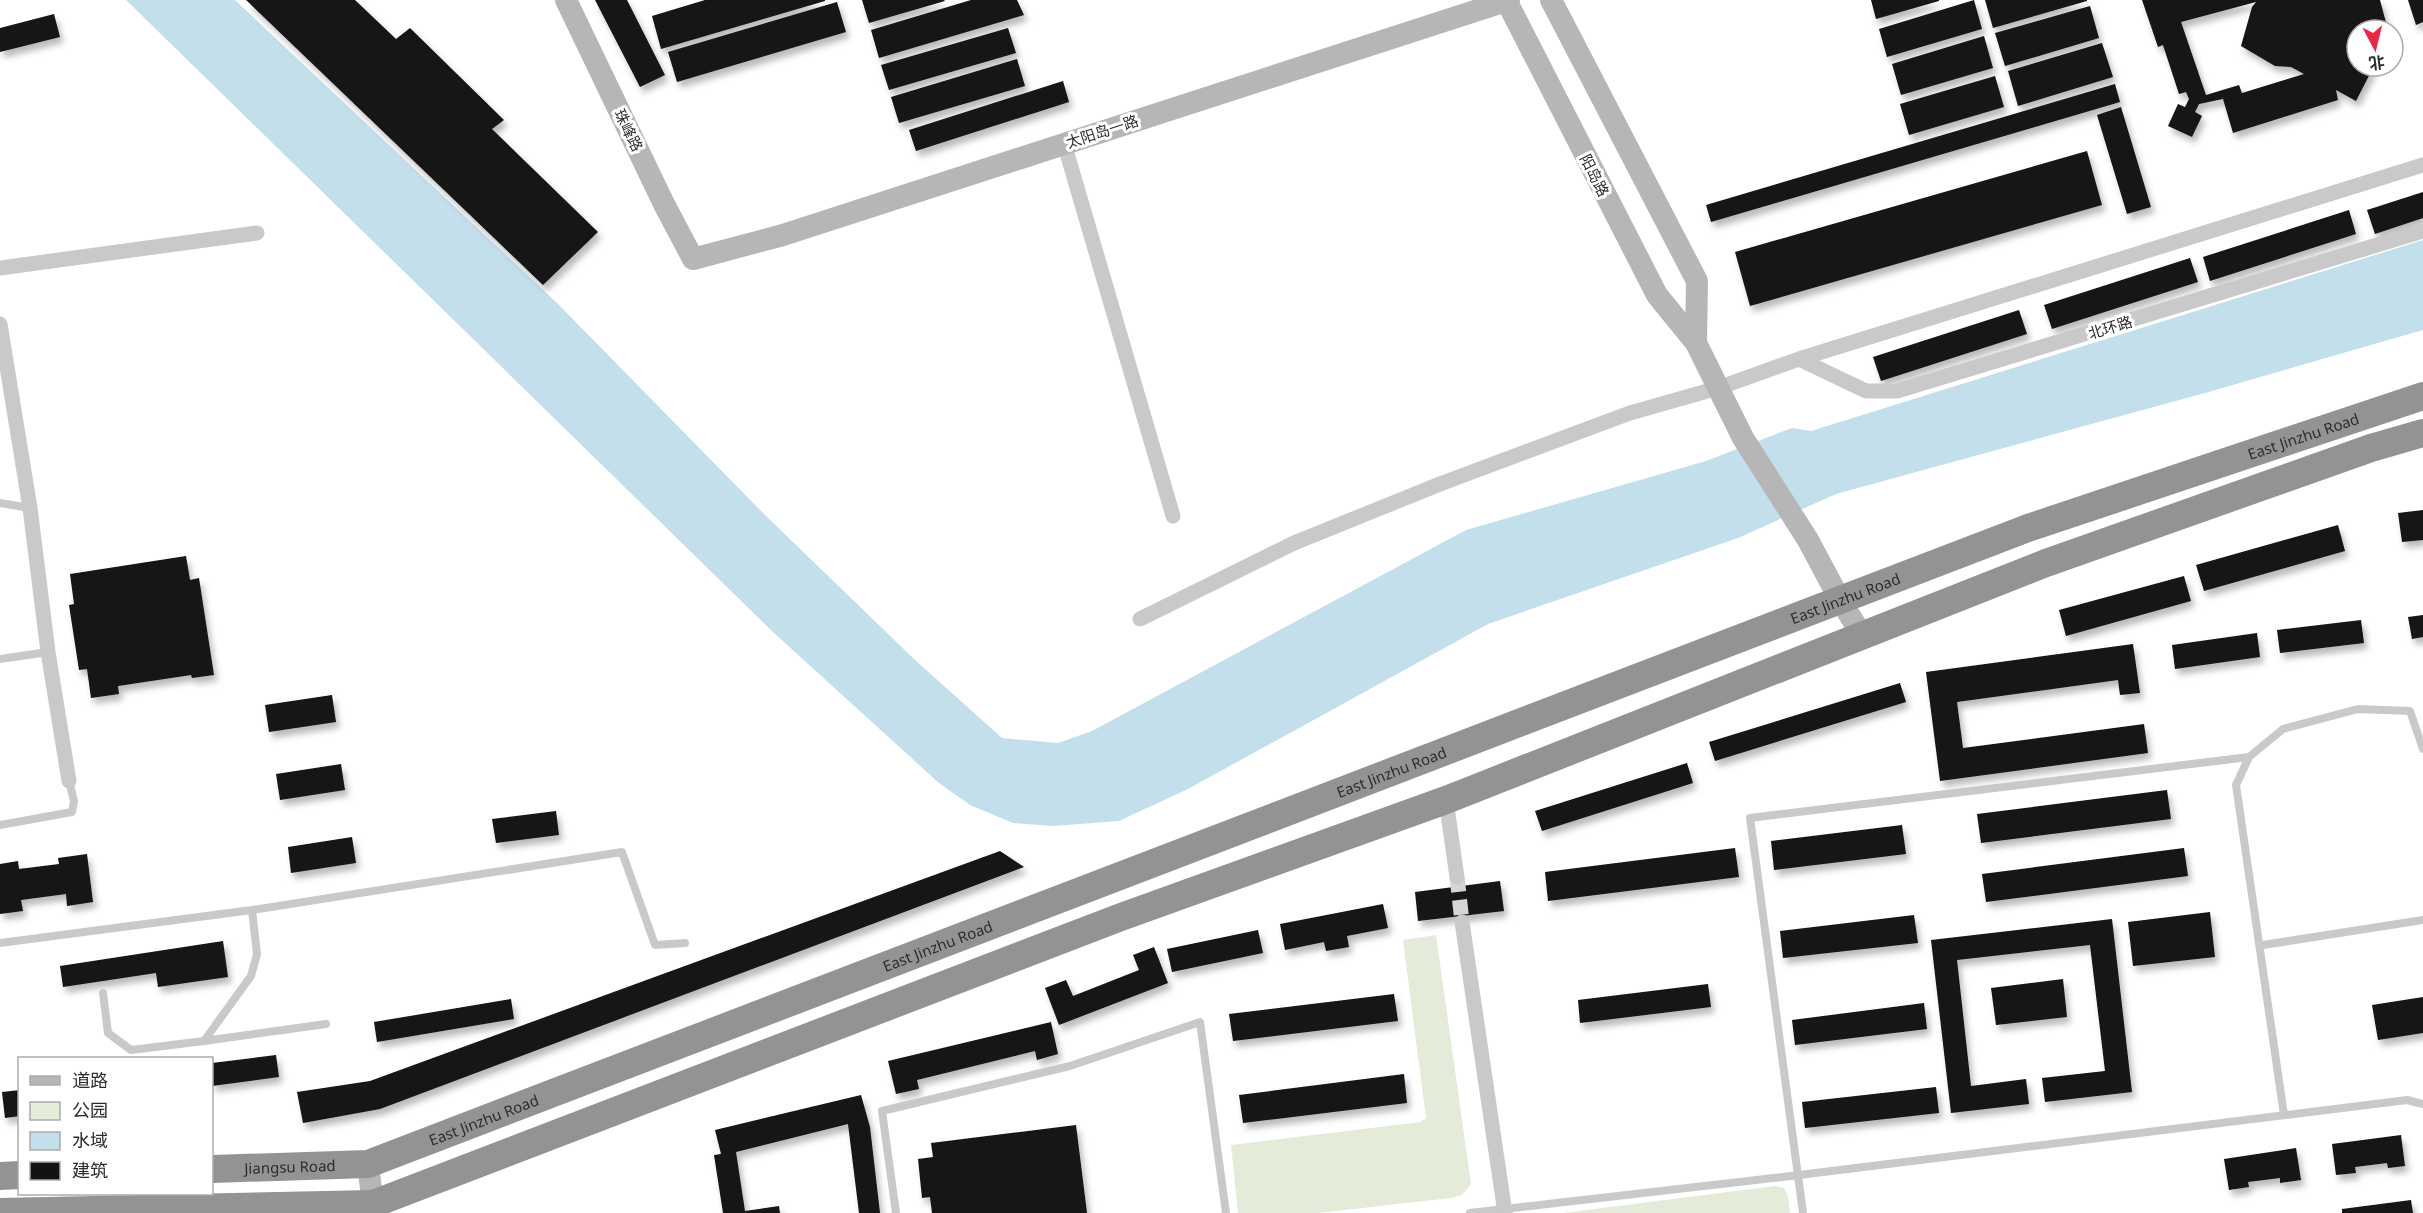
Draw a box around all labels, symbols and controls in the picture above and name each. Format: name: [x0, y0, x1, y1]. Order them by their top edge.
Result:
north arrow: [2345, 18, 2405, 78]
text: 北: [2368, 51, 2386, 75]
street label: 珠峰路: [610, 105, 648, 155]
street label: 太阳岛一路: [1063, 110, 1141, 152]
street label: 阳岛路: [1576, 150, 1614, 200]
street label: 北环路: [2086, 311, 2134, 343]
street label: East Jinzhu Road: [2245, 408, 2362, 464]
street label: East Jinzhu Road: [1787, 568, 1903, 628]
street label: East Jinzhu Road: [1334, 742, 1449, 802]
street label: East Jinzhu Road: [880, 916, 995, 976]
legend: [18, 1057, 213, 1195]
text: 道路: [72, 1068, 108, 1092]
street label: East Jinzhu Road: [426, 1090, 542, 1150]
text: 公园: [72, 1098, 108, 1122]
text: 水域: [72, 1128, 108, 1152]
street label: Jiangsu Road: [242, 1155, 336, 1178]
text: 建筑: [72, 1158, 108, 1182]

